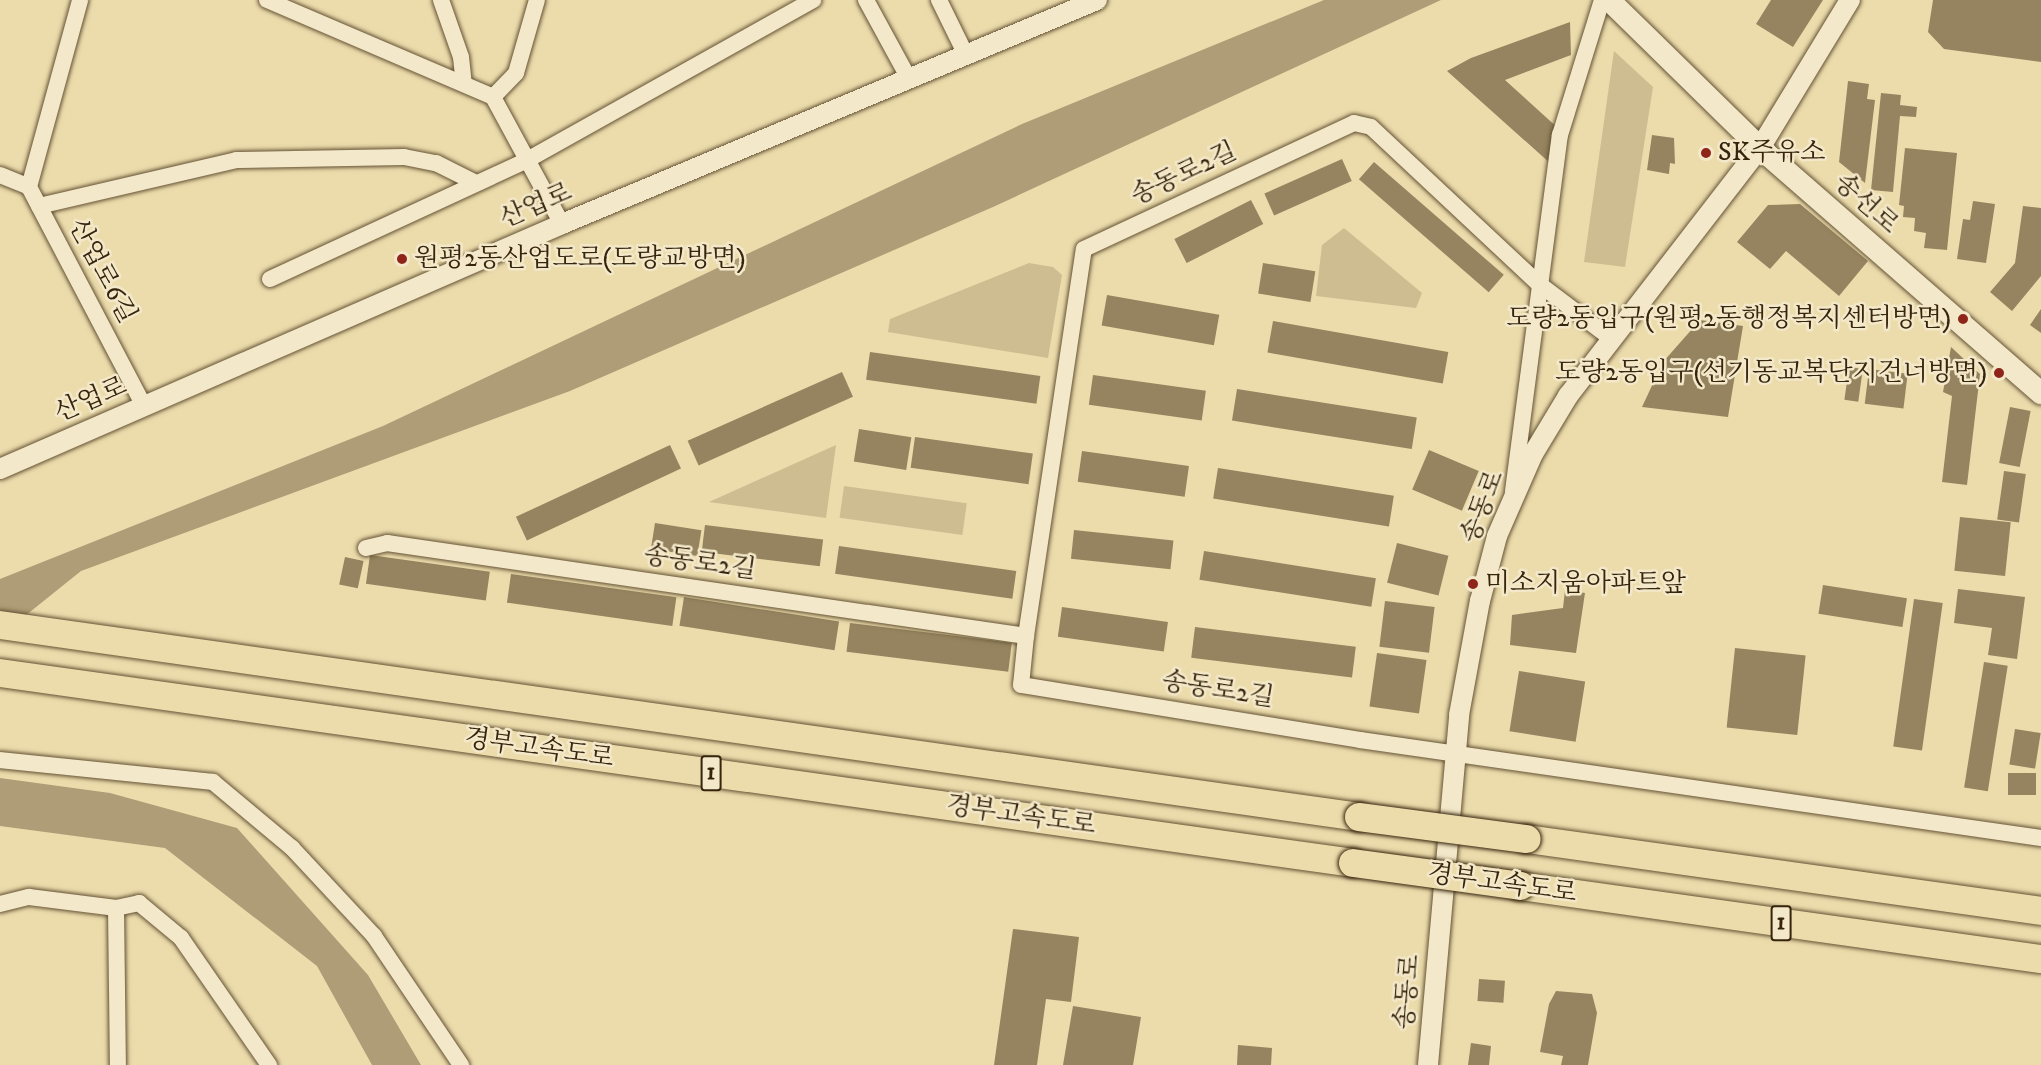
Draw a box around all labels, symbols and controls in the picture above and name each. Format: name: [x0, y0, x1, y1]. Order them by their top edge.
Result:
street label: 송동로2길: [1126, 136, 1242, 212]
place label: SK주유소: [1718, 137, 1825, 169]
marker: SK주유소: [1699, 146, 1713, 160]
street label: 송선로: [1828, 167, 1904, 241]
street label: 산업로: [495, 177, 577, 235]
street label: 산업로6길: [61, 213, 143, 329]
place label: 원평2동산업도로(도량교방면): [414, 243, 745, 275]
marker: 원평2동산업도로(도량교방면): [395, 252, 409, 266]
place label: 도량2동입구(원평2동행정복지센터방면): [1506, 303, 1951, 335]
marker: 도량2동입구(원평2동행정복지센터방면): [1956, 312, 1970, 326]
place label: 도량2동입구(선기동교복단지건너방면): [1555, 357, 1987, 389]
marker: 도량2동입구(선기동교복단지건너방면): [1992, 366, 2006, 380]
street label: 산업로: [50, 371, 132, 429]
street label: 송동로: [1455, 466, 1511, 548]
street label: 송동로2길: [642, 540, 758, 586]
place label: 미소지움아파트앞: [1485, 568, 1686, 600]
marker: 미소지움아파트앞: [1466, 577, 1480, 591]
street label: 송동로2길: [1160, 666, 1276, 714]
street label: 경부고속도로: [462, 723, 616, 775]
road number: 1: [700, 752, 722, 794]
street label: 경부고속도로: [944, 790, 1098, 842]
street label: 경부고속도로: [1425, 858, 1579, 910]
road number: 1: [1770, 902, 1792, 944]
street label: 송동로: [1389, 953, 1427, 1031]

